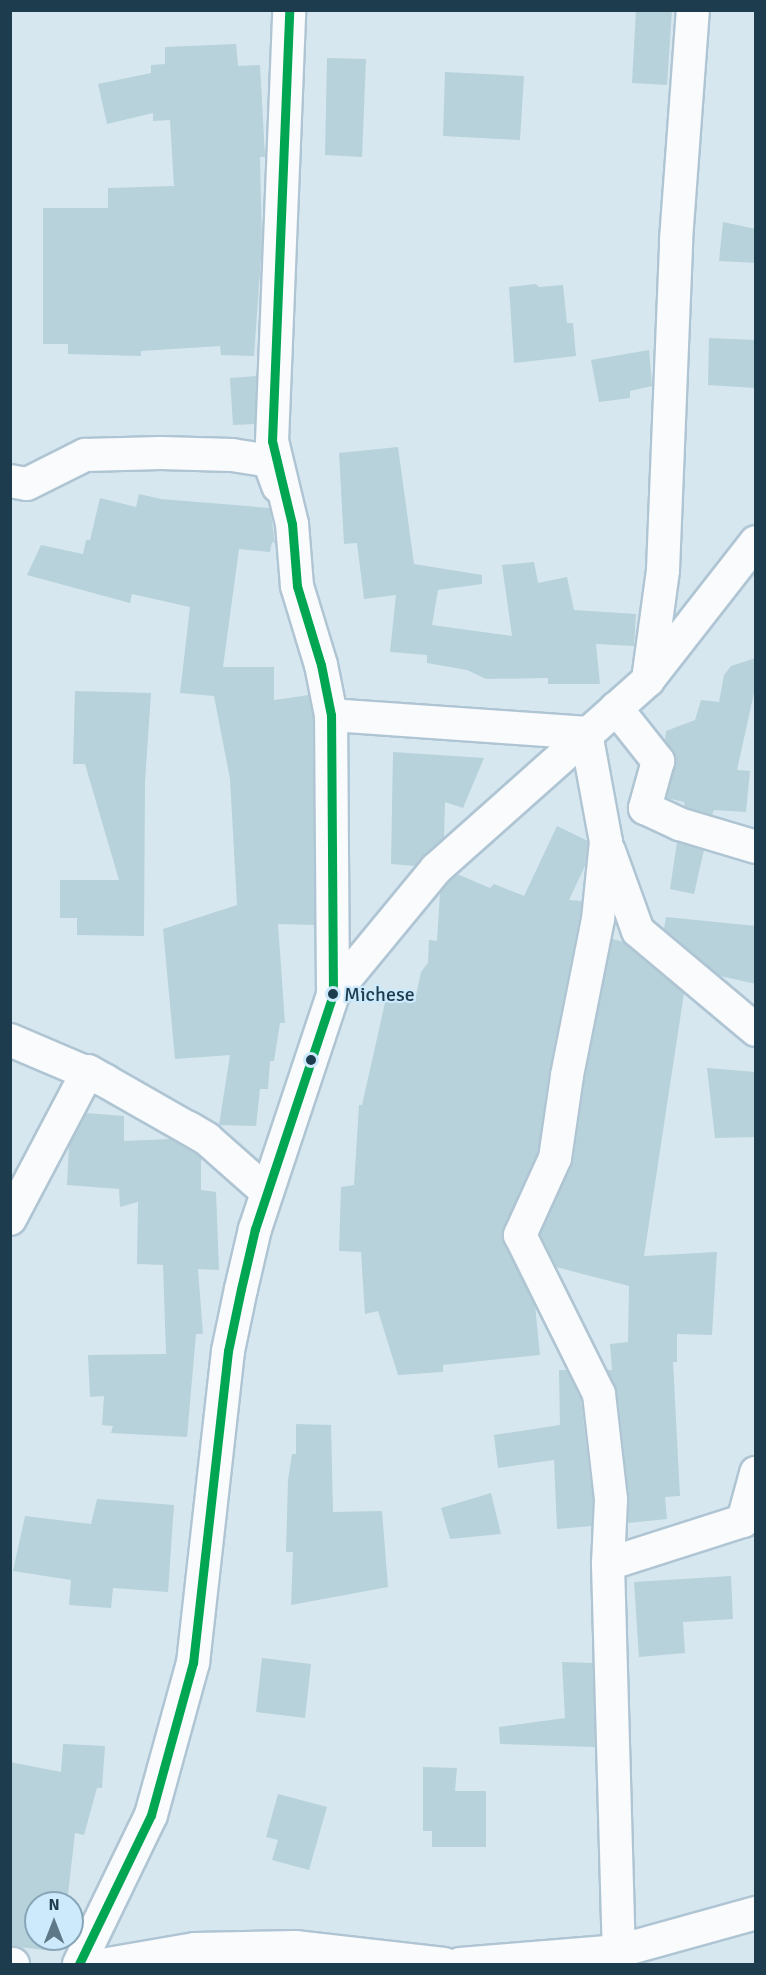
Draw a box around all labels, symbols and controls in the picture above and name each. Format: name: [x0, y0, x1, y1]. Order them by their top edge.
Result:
place label: Michese: [344, 982, 415, 1006]
marker: Michese: [327, 988, 339, 1000]
unlabelled marker: [305, 1054, 317, 1066]
north arrow: [24, 1891, 84, 1951]
text: N: [48, 1895, 60, 1915]

